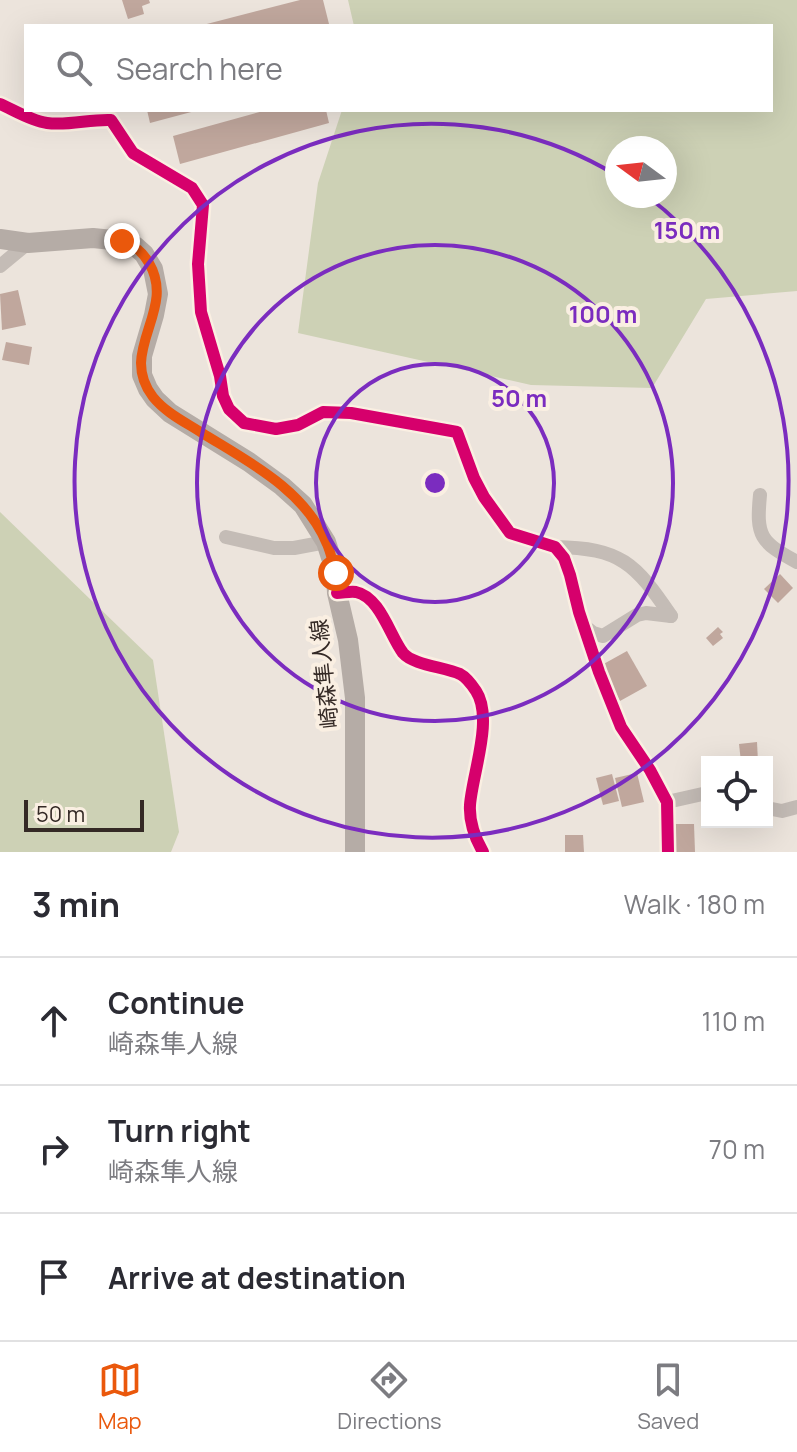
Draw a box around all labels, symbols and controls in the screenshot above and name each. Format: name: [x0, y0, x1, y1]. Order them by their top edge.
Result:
search box: [24, 24, 773, 112]
icon: search: [52, 46, 96, 90]
text: Search here: [116, 48, 283, 89]
north arrow: [605, 136, 677, 208]
text: 150 m: [654, 213, 720, 246]
route end: [104, 223, 140, 259]
text: 100 m: [569, 297, 637, 330]
text: 50 m: [491, 381, 547, 414]
centre of rings: [421, 469, 449, 497]
route start: [318, 555, 354, 591]
street label: 崎森隼人線: [303, 618, 345, 730]
map controls: [701, 756, 773, 828]
button: locate: [701, 756, 773, 828]
scale bar: [24, 796, 144, 832]
text: 50 m: [36, 799, 85, 829]
text: 3 min: [32, 881, 120, 927]
text: Walk · 180 m: [624, 886, 765, 922]
text: Continue: [108, 982, 244, 1023]
icon: ahead: [32, 999, 76, 1043]
text: 110 m: [702, 1003, 765, 1039]
text: 崎森隼人線: [108, 1025, 238, 1061]
text: Turn right: [108, 1110, 251, 1151]
icon: right: [32, 1127, 76, 1171]
text: 70 m: [709, 1131, 765, 1167]
text: 崎森隼人線: [108, 1153, 238, 1189]
icon: arrive: [32, 1255, 76, 1299]
text: Arrive at destination: [108, 1257, 406, 1298]
tab: Map: [98, 1358, 142, 1436]
tab: Directions: [337, 1358, 442, 1436]
tab: Saved: [637, 1358, 699, 1436]

